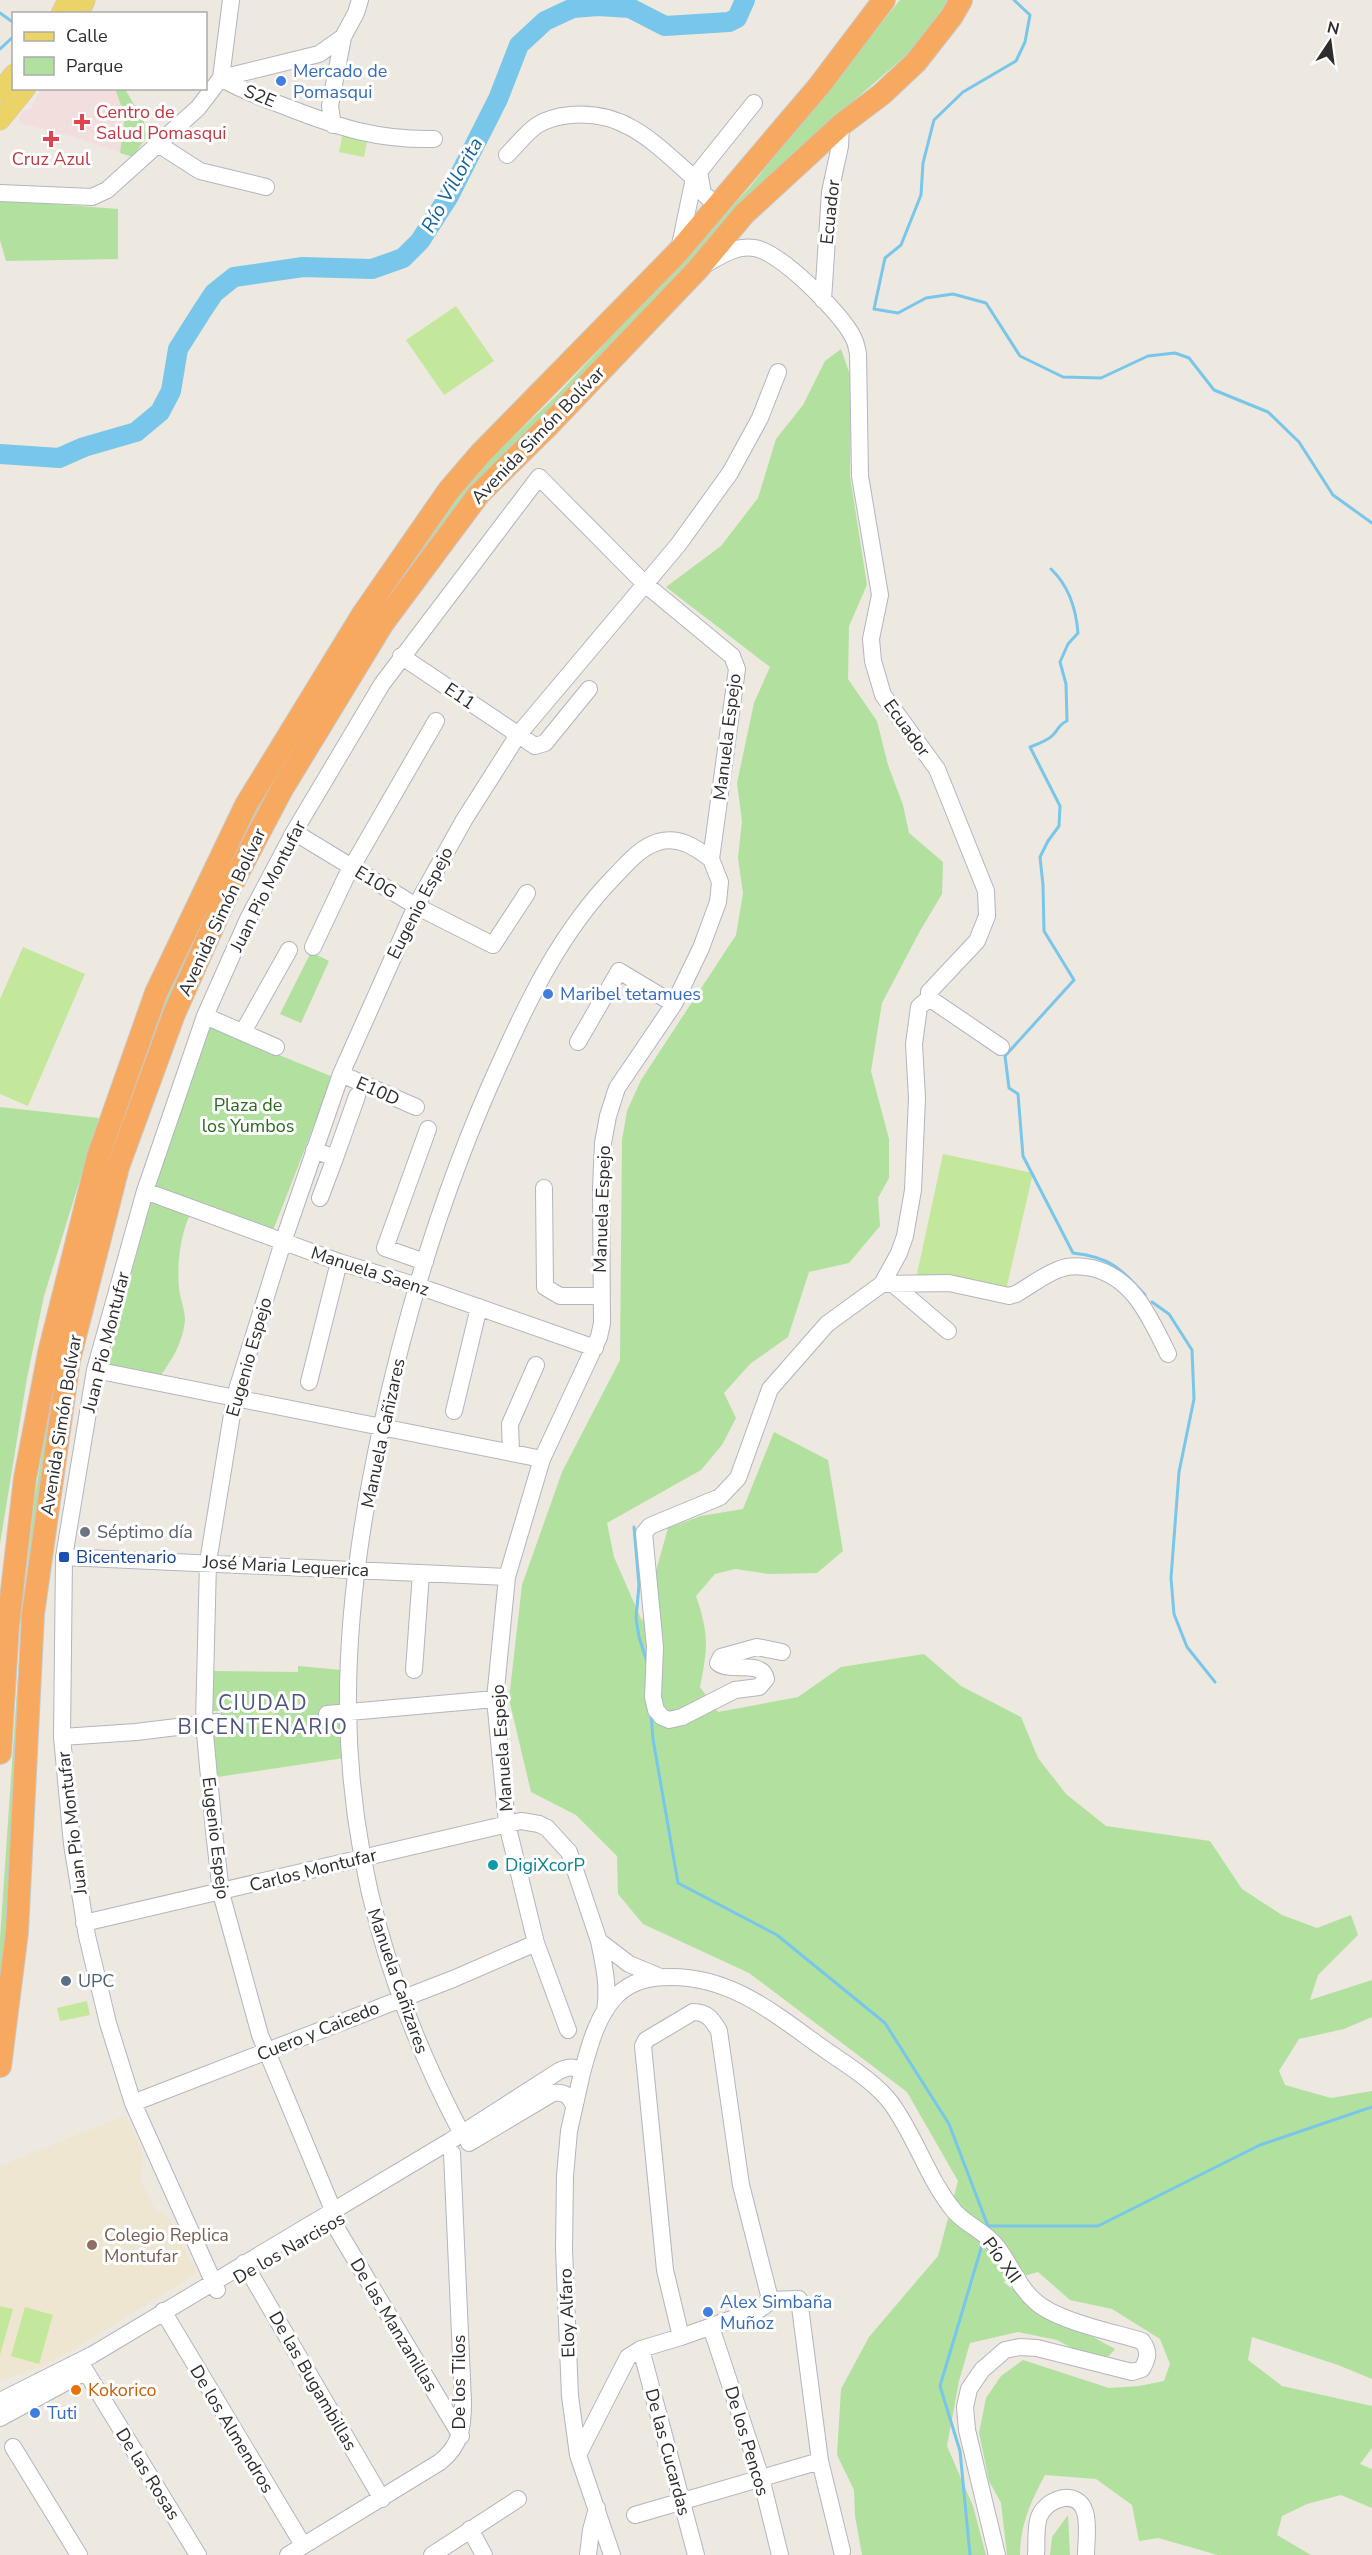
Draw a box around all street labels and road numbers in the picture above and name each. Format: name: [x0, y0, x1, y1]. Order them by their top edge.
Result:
street label: S2E: [240, 79, 280, 113]
street label: Ecuador: [815, 178, 845, 246]
street label: Avenida Simón Bolívar: [466, 361, 610, 509]
street label: Manuela Espejo: [707, 672, 747, 802]
street label: E11: [440, 677, 480, 715]
street label: Ecuador: [878, 695, 936, 762]
street label: Juan Pio Montufar: [224, 816, 312, 957]
street label: Avenida Simón Bolívar: [173, 824, 272, 1000]
street label: Eugenio Espejo: [381, 843, 459, 963]
street label: E10G: [350, 860, 402, 904]
street label: E10D: [352, 1071, 404, 1111]
street label: Manuela Espejo: [588, 1145, 616, 1273]
street label: Manuela Saenz: [308, 1241, 432, 1301]
street label: Juan Pio Montufar: [77, 1268, 135, 1416]
street label: Eugenio Espejo: [221, 1295, 277, 1419]
street label: Avenida Simón Bolívar: [35, 1332, 87, 1517]
street label: Manuela Cañizares: [355, 1356, 411, 1510]
street label: José Maria Lequerica: [201, 1550, 370, 1582]
street label: Manuela Espejo: [486, 1683, 518, 1813]
street label: Juan Pio Montufar: [51, 1749, 93, 1897]
street label: Eugenio Espejo: [197, 1775, 235, 1901]
street label: Carlos Montufar: [247, 1842, 380, 1897]
street label: Manuela Cañizares: [362, 1905, 434, 2057]
street label: Cuero y Caicedo: [253, 1995, 383, 2067]
street label: De los Narcisos: [229, 2206, 349, 2290]
street label: Pío XII: [977, 2232, 1027, 2288]
street label: De las Manzanillas: [345, 2254, 443, 2396]
street label: Eloy Alfaro: [553, 2268, 581, 2358]
street label: De las Bugambillas: [263, 2307, 363, 2455]
street label: De los Tilos: [447, 2334, 471, 2430]
street label: De los Almendros: [184, 2361, 280, 2497]
street label: De los Pencos: [719, 2383, 775, 2499]
street label: De las Cucardas: [640, 2386, 696, 2518]
street label: De las Rosas: [110, 2423, 186, 2525]

